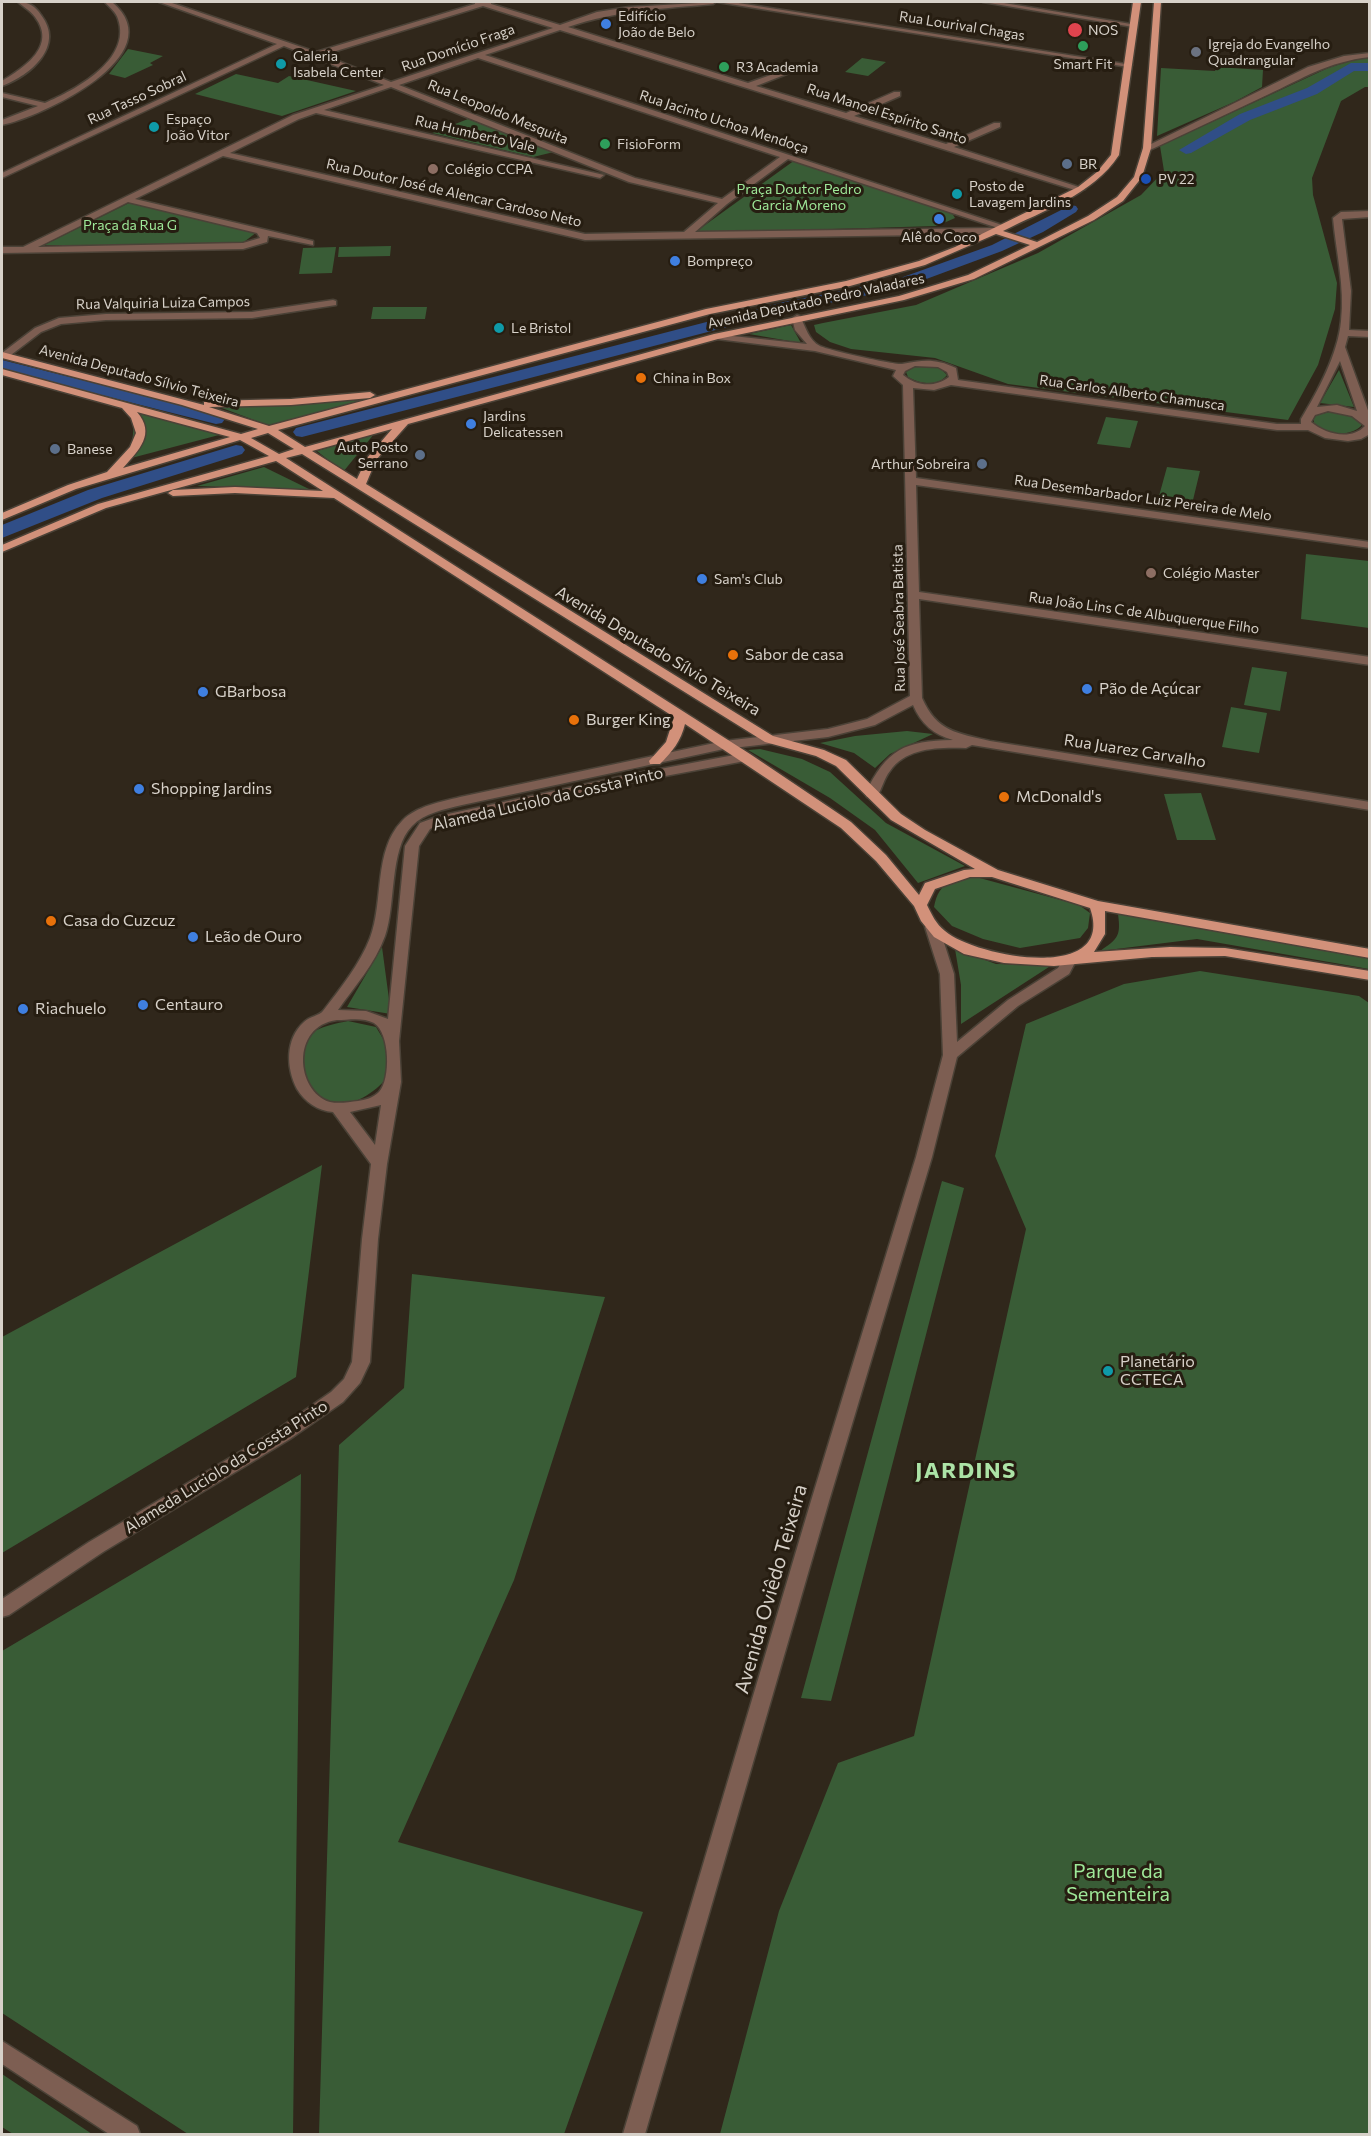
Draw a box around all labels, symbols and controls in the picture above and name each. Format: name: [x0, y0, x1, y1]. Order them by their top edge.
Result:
place label: Edifício João de Belo: [618, 8, 695, 40]
street label: Rua Lourival Chagas: [898, 8, 1026, 44]
marker: Edifício João de Belo: [599, 17, 613, 31]
street label: Rua Domício Fraga: [399, 21, 517, 75]
marker: NOS: [1066, 21, 1084, 39]
place label: NOS: [1088, 22, 1118, 38]
place label: Igreja do Evangelho Quadrangular: [1208, 36, 1330, 68]
marker: Smart Fit: [1076, 39, 1090, 53]
marker: Igreja do Evangelho Quadrangular: [1189, 45, 1203, 59]
place label: Galeria Isabela Center: [293, 48, 383, 80]
place label: Smart Fit: [1053, 56, 1113, 72]
marker: Galeria Isabela Center: [274, 57, 288, 71]
place label: R3 Academia: [736, 59, 818, 75]
marker: R3 Academia: [717, 60, 731, 74]
street label: Rua Tasso Sobral: [85, 68, 189, 128]
street label: Rua Leopoldo Mesquita: [425, 76, 571, 148]
street label: Rua Manoel Espírito Santo: [805, 80, 969, 148]
street label: Rua Jacinto Uchoa Mendoça: [637, 87, 811, 157]
place label: Espaço João Vitor: [166, 111, 230, 144]
street label: Rua Humberto Vale: [413, 112, 537, 156]
marker: Espaço João Vitor: [147, 120, 161, 134]
place label: FisioForm: [617, 136, 681, 152]
marker: FisioForm: [598, 137, 612, 151]
street label: Rua Doutor José de Alencar Cardoso Neto: [325, 155, 583, 231]
place label: BR: [1079, 156, 1097, 172]
marker: BR: [1060, 157, 1074, 171]
place label: Colégio CCPA: [445, 161, 533, 177]
marker: Colégio CCPA: [426, 162, 440, 176]
place label: PV 22: [1158, 171, 1195, 187]
marker: PV 22: [1139, 172, 1153, 186]
place label: Posto de Lavagem Jardins: [969, 178, 1071, 210]
park label: Praça Doutor Pedro Garcia Moreno: [737, 181, 861, 214]
marker: Posto de Lavagem Jardins: [950, 187, 964, 201]
marker: Alê do Coco: [932, 212, 946, 226]
park label: Praça da Rua G: [83, 217, 177, 233]
place label: Alê do Coco: [901, 229, 977, 245]
place label: Bompreço: [687, 253, 753, 269]
marker: Bompreço: [668, 254, 682, 268]
street label: Avenida Deputado Pedro Valadares: [706, 270, 926, 332]
street label: Rua Valquiria Luiza Campos: [76, 293, 250, 313]
place label: Le Bristol: [511, 320, 571, 336]
marker: Le Bristol: [492, 321, 506, 335]
street label: Avenida Deputado Sílvio Teixeira: [37, 341, 241, 411]
place label: China in Box: [653, 370, 731, 386]
marker: China in Box: [634, 371, 648, 385]
street label: Rua Carlos Alberto Chamusca: [1038, 372, 1226, 414]
place label: Jardins Delicatessen: [483, 408, 563, 440]
marker: Jardins Delicatessen: [464, 417, 478, 431]
place label: Auto Posto Serrano: [337, 439, 408, 472]
place label: Banese: [67, 441, 113, 457]
marker: Banese: [48, 442, 62, 456]
marker: Auto Posto Serrano: [413, 448, 427, 462]
place label: Arthur Sobreira: [871, 456, 970, 472]
marker: Arthur Sobreira: [975, 457, 989, 471]
street label: Rua Desembarbador Luiz Pereira de Melo: [1013, 472, 1273, 524]
street label: Rua José Seabra Batista: [889, 544, 909, 692]
place label: Colégio Master: [1163, 565, 1260, 581]
marker: Colégio Master: [1144, 566, 1158, 580]
place label: Sam's Club: [714, 571, 783, 587]
marker: Sam's Club: [695, 572, 709, 586]
street label: Avenida Deputado Sílvio Teixeira: [552, 582, 764, 720]
street label: Rua João Lins C de Albuquerque Filho: [1028, 588, 1260, 638]
place label: Sabor de casa: [745, 645, 844, 665]
marker: Sabor de casa: [726, 648, 740, 662]
place label: Pão de Açúcar: [1099, 679, 1201, 699]
place label: GBarbosa: [215, 682, 286, 702]
marker: Pão de Açúcar: [1080, 682, 1094, 696]
marker: GBarbosa: [196, 685, 210, 699]
place label: Burger King: [586, 710, 671, 730]
marker: Burger King: [567, 713, 581, 727]
street label: Rua Juarez Carvalho: [1063, 730, 1207, 772]
street label: Alameda Luciolo da Cossta Pinto: [431, 763, 665, 835]
place label: Shopping Jardins: [151, 779, 272, 799]
marker: Shopping Jardins: [132, 782, 146, 796]
place label: McDonald's: [1016, 787, 1102, 807]
marker: McDonald's: [997, 790, 1011, 804]
place label: Casa do Cuzcuz: [63, 911, 176, 931]
marker: Casa do Cuzcuz: [44, 914, 58, 928]
place label: Leão de Ouro: [205, 927, 302, 947]
marker: Leão de Ouro: [186, 930, 200, 944]
place label: Centauro: [155, 995, 223, 1015]
marker: Centauro: [136, 998, 150, 1012]
place label: Riachuelo: [35, 999, 106, 1019]
marker: Riachuelo: [16, 1002, 30, 1016]
place label: Planetário CCTECA: [1120, 1352, 1195, 1390]
marker: Planetário CCTECA: [1101, 1364, 1115, 1378]
street label: Alameda Luciolo da Cossta Pinto: [121, 1396, 331, 1538]
district label: JARDINS: [915, 1458, 1017, 1484]
street label: Avenida Oviêdo Teixeira: [730, 1482, 812, 1696]
park label: Parque da Sementeira: [1066, 1859, 1170, 1906]

